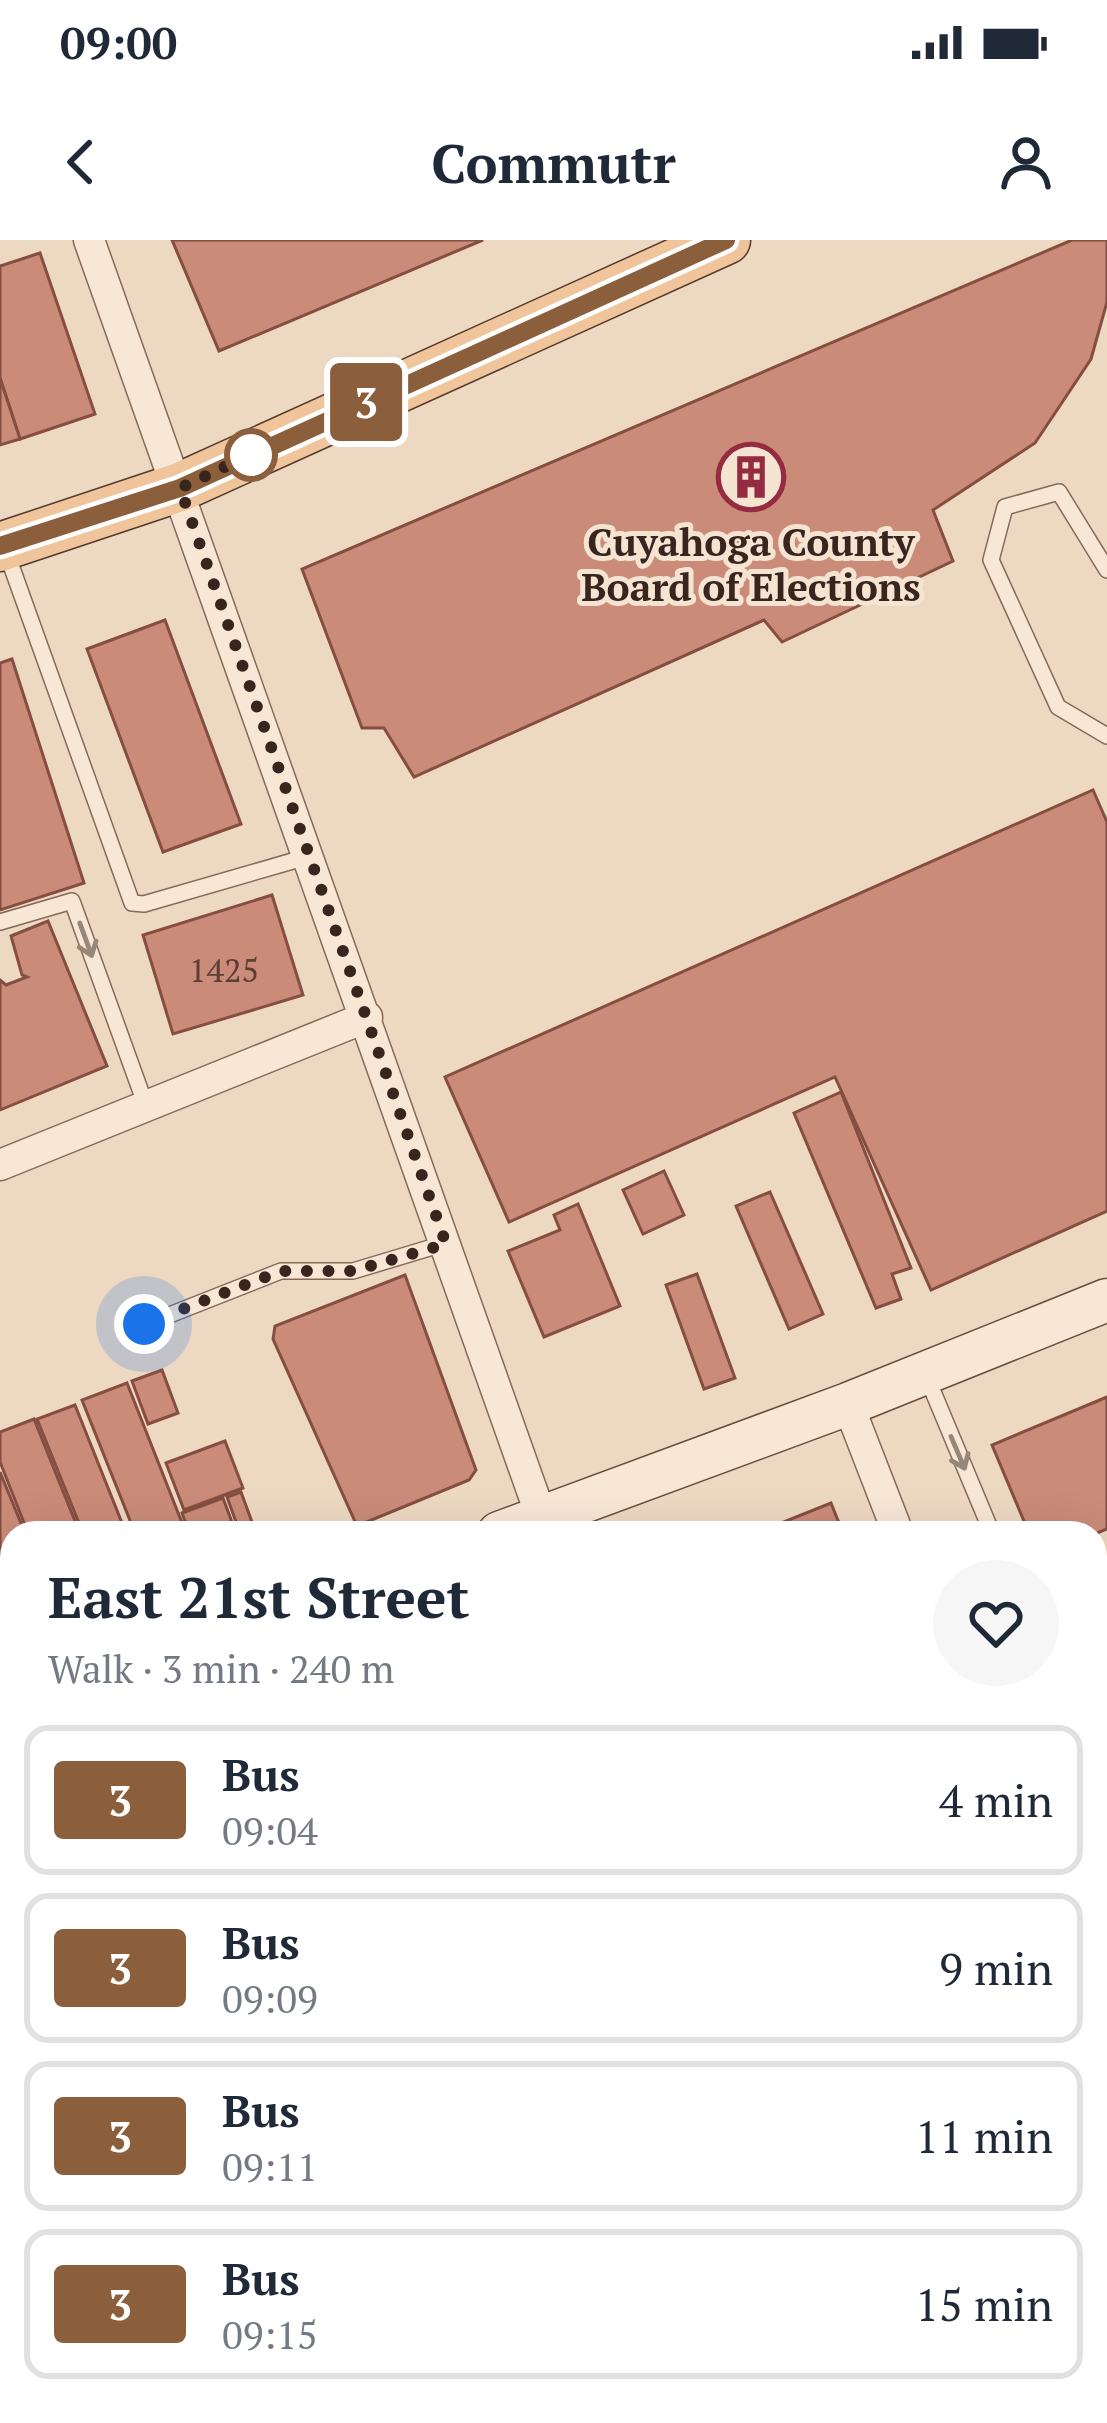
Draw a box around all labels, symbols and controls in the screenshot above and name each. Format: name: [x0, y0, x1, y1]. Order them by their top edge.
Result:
text: 09:00: [60, 12, 177, 72]
text: Commutr: [431, 127, 676, 198]
icon: back: [48, 129, 114, 195]
icon: person: [993, 129, 1059, 195]
line badge: 3: [327, 363, 405, 441]
text: 3: [354, 374, 378, 430]
unlabelled marker: [226, 430, 276, 480]
building icon: Cuyahoga County Board of Elections: [716, 442, 786, 512]
place label: Cuyahoga County Board of Elections: [581, 515, 921, 612]
one-way arrow: [77, 921, 98, 958]
house number: 1425: [189, 948, 259, 991]
your location: [114, 1294, 174, 1354]
one-way arrow: [949, 1433, 970, 1470]
text: East 21st Street: [48, 1559, 469, 1634]
button: heart: [933, 1560, 1059, 1686]
text: Walk · 3 min · 240 m: [48, 1642, 394, 1694]
text: Bus: [222, 1744, 300, 1804]
text: 4 min: [939, 1770, 1053, 1830]
text: 3: [108, 1772, 132, 1828]
text: 09:04: [222, 1804, 318, 1856]
text: Bus: [222, 1912, 300, 1972]
text: 9 min: [939, 1938, 1053, 1998]
text: 3: [108, 1940, 132, 1996]
text: 09:09: [222, 1972, 318, 2024]
text: Bus: [222, 2080, 300, 2140]
text: 11 min: [915, 2106, 1053, 2166]
text: 3: [108, 2108, 132, 2164]
text: 09:11: [222, 2140, 318, 2192]
text: Bus: [222, 2248, 300, 2308]
text: 15 min: [915, 2274, 1053, 2334]
text: 3: [108, 2276, 132, 2332]
text: 09:15: [222, 2308, 318, 2360]

